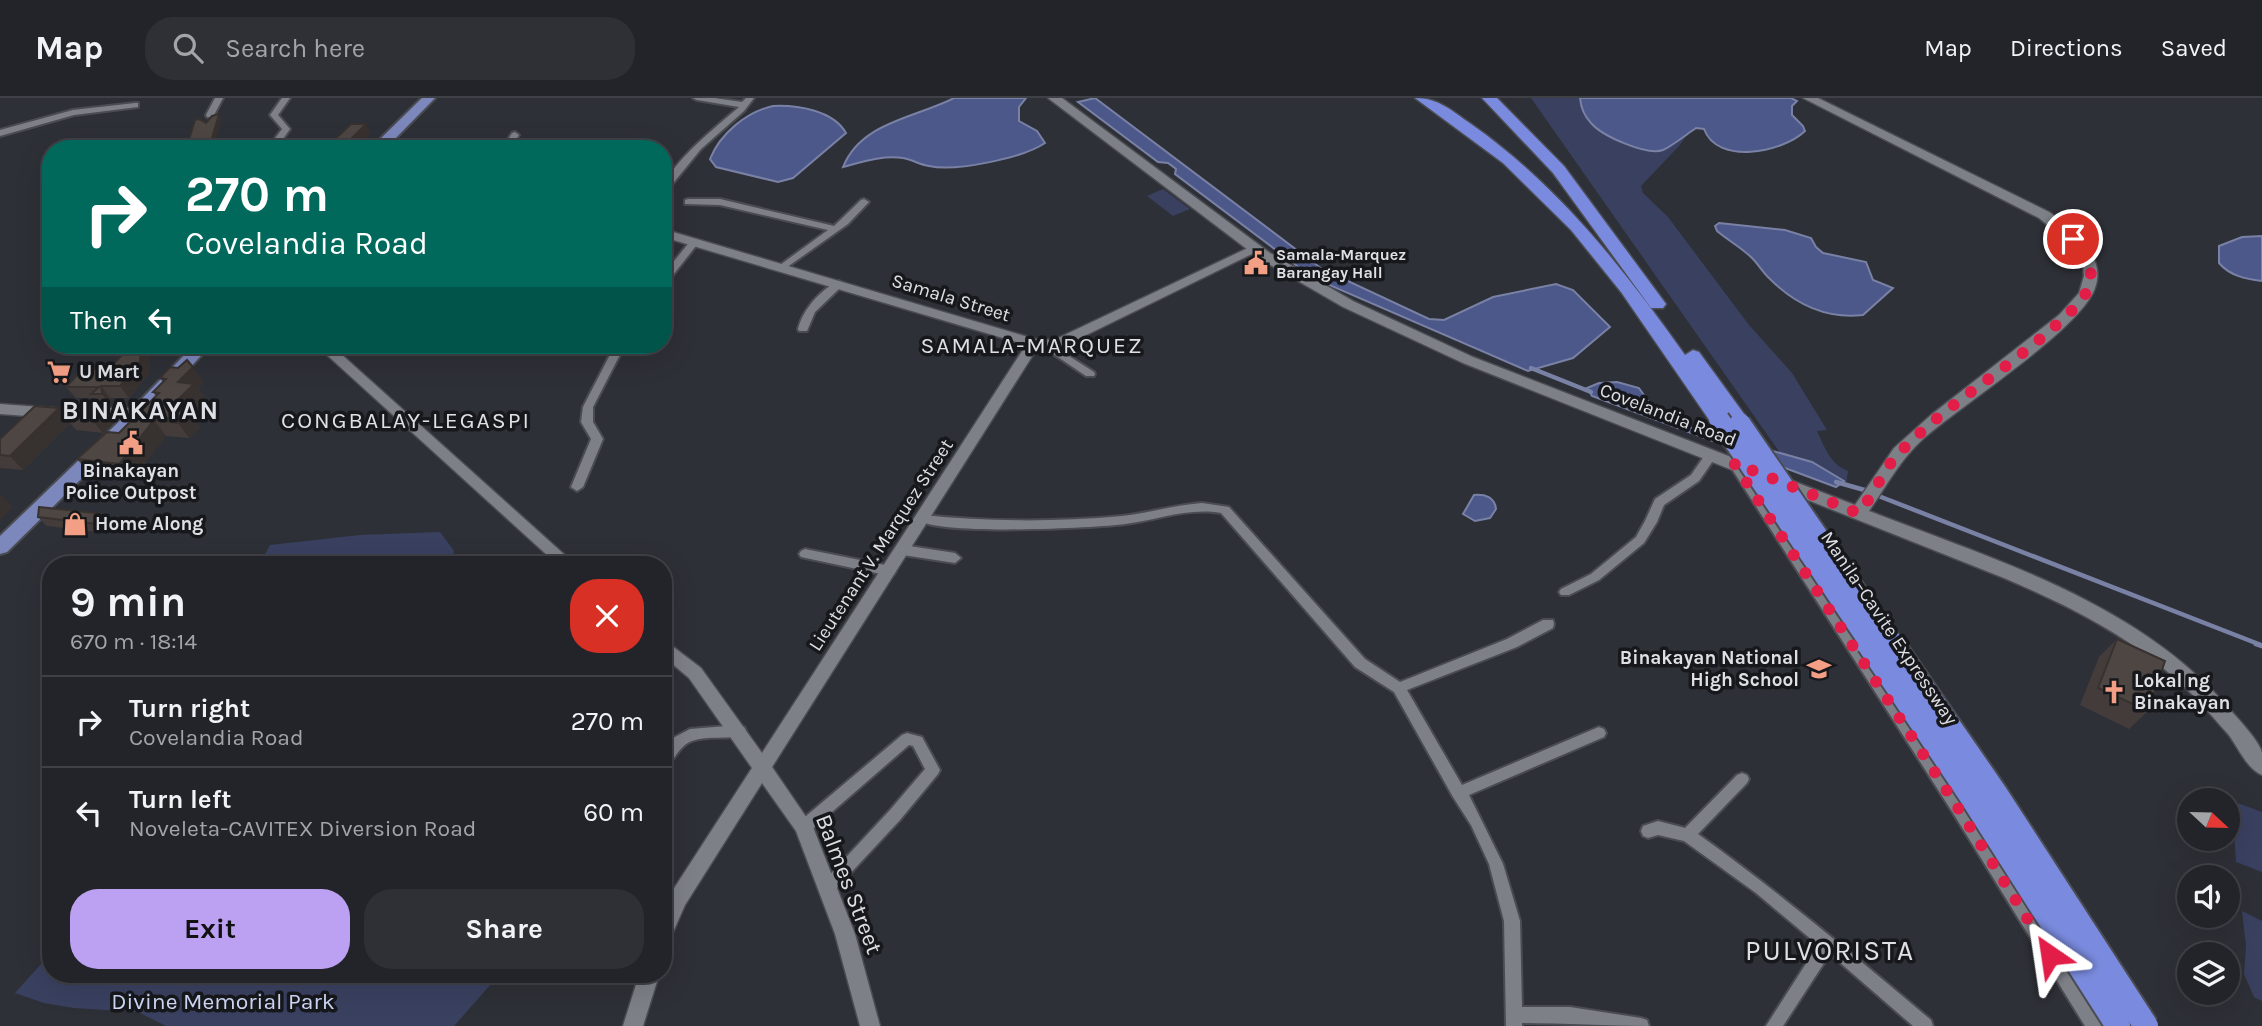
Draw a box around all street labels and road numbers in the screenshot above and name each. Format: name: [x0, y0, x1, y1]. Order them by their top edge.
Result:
street label: Samala Street: [889, 270, 1013, 326]
street label: Covelandia Road: [1597, 379, 1739, 451]
street label: Lieutenant V. Marquez Street: [804, 435, 958, 655]
street label: Manila–Cavite Expressway: [1816, 527, 1962, 729]
street label: Balmes Street: [810, 810, 888, 958]

